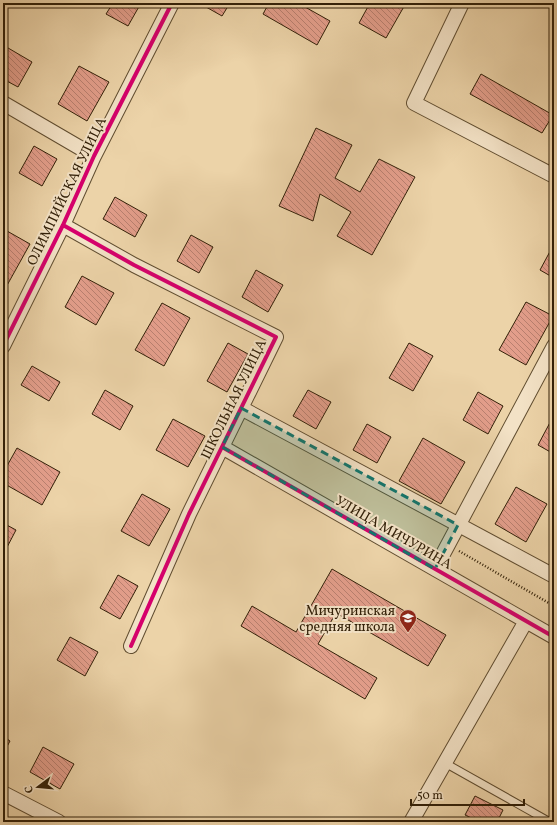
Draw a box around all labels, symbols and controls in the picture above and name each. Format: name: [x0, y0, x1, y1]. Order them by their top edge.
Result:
street label: ОЛИМПИЙСКАЯ УЛИЦА: [22, 114, 112, 269]
street label: ШКОЛЬНАЯ УЛИЦА: [197, 336, 272, 463]
street label: УЛИЦА МИЧУРИНА: [331, 492, 455, 575]
place label: Мичуринская средняя школа: [299, 602, 395, 637]
school or university icon: Мичуринская средняя школа: [398, 608, 418, 633]
north arrow: [18, 767, 58, 807]
scale bar: [411, 781, 524, 807]
text: С: [22, 784, 38, 795]
text: 50 m: [417, 788, 443, 804]

